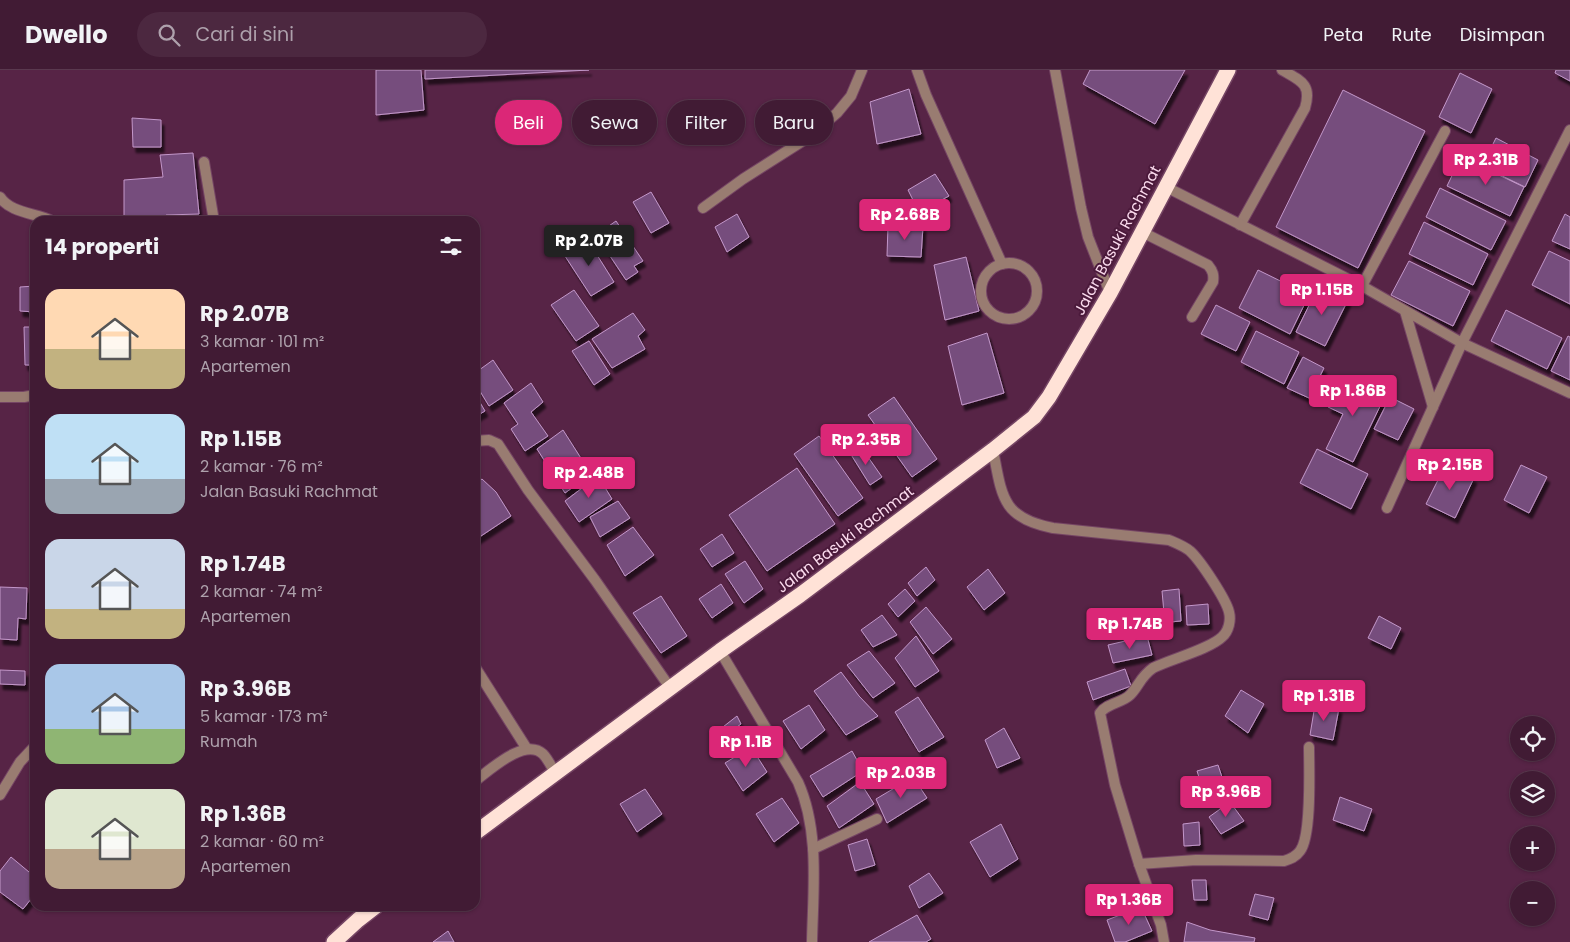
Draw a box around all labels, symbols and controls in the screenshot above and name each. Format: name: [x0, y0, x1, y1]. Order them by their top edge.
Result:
search box: [137, 12, 487, 57]
text: Dwello: [25, 18, 107, 51]
icon: search: [155, 21, 183, 49]
text: Cari di sini: [195, 21, 294, 48]
text: Peta: [1323, 22, 1363, 47]
text: Rute: [1391, 22, 1432, 47]
text: Disimpan: [1460, 22, 1545, 47]
chip: Beli: [495, 100, 562, 145]
chip: Sewa: [572, 100, 657, 145]
chip: Filter: [667, 100, 745, 145]
chip: Baru: [755, 100, 833, 145]
pin: Rp 2.31B: [1434, 144, 1538, 186]
text: Rp 2.31B: [1454, 148, 1518, 171]
street label: Jalan Basuki Rachmat: [1069, 161, 1165, 319]
pin: Rp 2.68B: [853, 198, 957, 241]
text: Rp 2.68B: [870, 203, 940, 226]
pin: Rp 2.07B: [537, 224, 641, 267]
text: Rp 2.07B: [555, 229, 623, 252]
text: 14 properti: [45, 232, 159, 261]
icon: filters: [437, 232, 465, 260]
pin: Rp 1.15B: [1270, 274, 1374, 316]
text: Rp 1.15B: [1291, 278, 1353, 301]
text: Rp 2.07B: [200, 299, 289, 328]
icon: home: [85, 309, 145, 369]
text: 3 kamar · 101 m²: [200, 330, 324, 353]
text: Apartemen: [200, 355, 291, 378]
pin: Rp 1.86B: [1301, 374, 1405, 417]
text: Rp 1.86B: [1320, 379, 1386, 402]
text: Rp 1.15B: [200, 424, 282, 453]
pin: Rp 2.35B: [814, 424, 918, 466]
text: Rp 2.35B: [832, 428, 900, 451]
icon: home: [85, 434, 145, 494]
pin: Rp 2.15B: [1398, 448, 1502, 491]
text: Rp 2.15B: [1417, 453, 1483, 476]
text: 2 kamar · 76 m²: [200, 455, 323, 478]
pin: Rp 2.48B: [537, 456, 641, 499]
text: Rp 2.48B: [554, 461, 624, 484]
text: Jalan Basuki Rachmat: [200, 480, 378, 503]
street label: Jalan Basuki Rachmat: [772, 480, 918, 598]
text: Rp 1.74B: [200, 549, 286, 578]
icon: home: [85, 559, 145, 619]
text: 2 kamar · 74 m²: [200, 580, 323, 603]
text: Apartemen: [200, 605, 291, 628]
pin: Rp 1.74B: [1078, 608, 1182, 650]
text: Rp 1.74B: [1097, 612, 1163, 635]
text: Rp 3.96B: [200, 674, 291, 703]
pin: Rp 1.31B: [1272, 680, 1376, 722]
icon: home: [85, 684, 145, 744]
text: Rp 1.31B: [1293, 684, 1355, 707]
text: 5 kamar · 173 m²: [200, 705, 328, 728]
map controls: [1510, 716, 1555, 926]
button: locate: [1510, 716, 1555, 761]
pin: Rp 1.1B: [700, 726, 792, 768]
text: Rumah: [200, 730, 258, 753]
text: Rp 1.1B: [720, 730, 772, 753]
pin: Rp 2.03B: [849, 756, 953, 799]
text: Rp 2.03B: [867, 761, 936, 784]
button: layers: [1510, 771, 1555, 816]
pin: Rp 3.96B: [1174, 776, 1278, 818]
text: Rp 3.96B: [1191, 780, 1261, 803]
text: Rp 1.36B: [200, 799, 286, 828]
icon: home: [85, 809, 145, 869]
button: +: [1510, 826, 1555, 871]
text: 2 kamar · 60 m²: [200, 830, 324, 853]
text: Apartemen: [200, 855, 291, 878]
button: −: [1510, 881, 1555, 926]
pin: Rp 1.36B: [1077, 884, 1181, 926]
text: Rp 1.36B: [1096, 888, 1162, 911]

